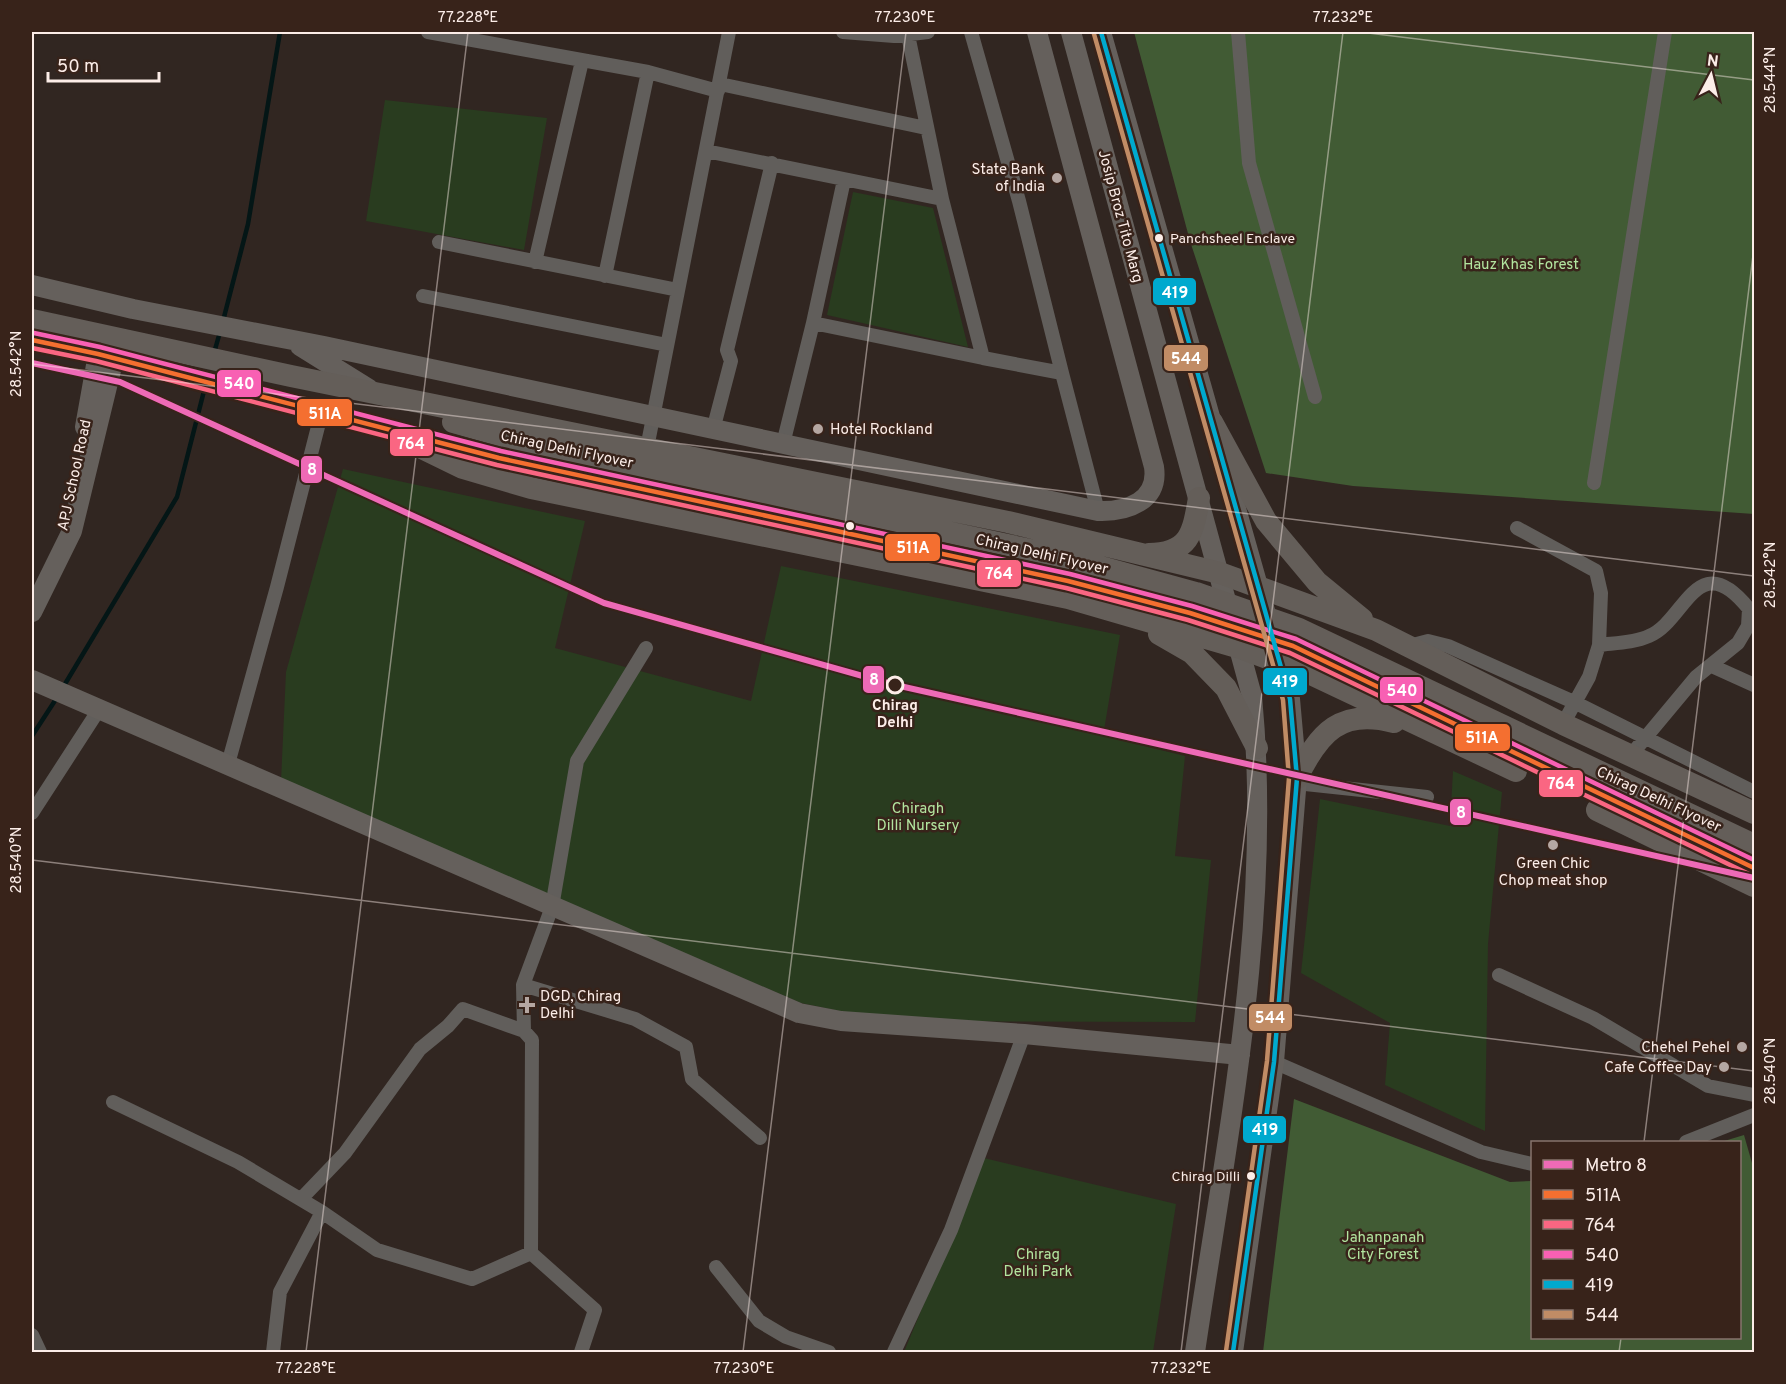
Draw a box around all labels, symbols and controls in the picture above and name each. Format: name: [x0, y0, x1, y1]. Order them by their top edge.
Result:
text: 77.228°E: [438, 9, 498, 28]
text: 77.230°E: [875, 9, 935, 28]
text: 77.232°E: [1313, 9, 1373, 28]
scale bar: [48, 45, 159, 83]
north arrow: [1681, 45, 1741, 105]
text: 28.544°N: [1762, 47, 1781, 113]
text: N: [1706, 51, 1720, 73]
text: 50 m: [57, 56, 99, 79]
street label: Josip Broz Tito Marg: [1093, 148, 1146, 285]
place label: State Bank of India: [971, 161, 1045, 197]
marker: State Bank of India: [1050, 171, 1064, 185]
place label: Panchsheel Enclave: [1170, 231, 1295, 248]
marker: Panchsheel Enclave: [1153, 232, 1165, 244]
park label: Hauz Khas Forest: [1463, 256, 1579, 275]
line badge: 419: [1152, 277, 1197, 306]
text: 419: [1162, 284, 1188, 304]
text: 28.542°N: [8, 331, 27, 397]
line badge: 544: [1163, 344, 1209, 372]
text: 544: [1171, 350, 1201, 370]
line badge: 540: [216, 369, 262, 398]
text: 540: [224, 375, 254, 395]
line badge: 511A: [296, 398, 353, 427]
text: 511A: [308, 405, 342, 425]
street label: APJ School Road: [54, 418, 97, 533]
place label: Hotel Rockland: [830, 421, 933, 440]
marker: Hotel Rockland: [811, 422, 825, 436]
street label: Chirag Delhi Flyover: [498, 427, 635, 474]
line badge: 764: [389, 428, 434, 457]
text: 764: [397, 435, 425, 455]
line badge: 8: [300, 455, 323, 484]
text: 8: [307, 461, 317, 481]
unlabelled marker: [844, 520, 856, 532]
street label: Chirag Delhi Flyover: [973, 531, 1110, 580]
line badge: 511A: [884, 533, 941, 562]
text: 511A: [896, 539, 930, 559]
text: 28.542°N: [1762, 542, 1781, 608]
line badge: 764: [976, 559, 1022, 588]
text: 764: [985, 565, 1013, 585]
line badge: 8: [862, 665, 885, 694]
line badge: 419: [1262, 667, 1308, 696]
text: 8: [869, 671, 879, 691]
text: 419: [1272, 673, 1298, 693]
marker: Chirag Delhi: [886, 676, 904, 694]
line badge: 540: [1379, 676, 1424, 704]
text: 540: [1387, 682, 1417, 702]
place label: Chirag Delhi: [872, 697, 918, 733]
line badge: 511A: [1454, 723, 1511, 752]
text: 511A: [1465, 729, 1499, 749]
street label: Chirag Delhi Flyover: [1593, 763, 1724, 838]
line badge: 764: [1538, 769, 1584, 798]
text: 764: [1547, 775, 1575, 795]
line badge: 8: [1449, 798, 1472, 826]
park label: Chiragh Dilli Nursery: [876, 800, 960, 836]
text: 8: [1456, 804, 1466, 824]
text: 28.540°N: [8, 827, 27, 893]
marker: Green Chic Chop meat shop: [1546, 838, 1560, 852]
place label: Green Chic Chop meat shop: [1499, 855, 1607, 891]
place label: DGD, Chirag Delhi: [540, 988, 621, 1024]
marker: DGD, Chirag Delhi: [518, 996, 536, 1014]
line badge: 544: [1248, 1003, 1293, 1032]
text: 544: [1255, 1009, 1285, 1029]
text: 28.540°N: [1762, 1038, 1781, 1104]
place label: Chehel Pehel: [1641, 1039, 1730, 1058]
marker: Chehel Pehel: [1735, 1040, 1749, 1054]
place label: Cafe Coffee Day: [1604, 1059, 1712, 1078]
marker: Cafe Coffee Day: [1717, 1060, 1731, 1074]
line badge: 419: [1242, 1115, 1287, 1144]
text: 419: [1252, 1121, 1278, 1141]
legend: [1531, 1141, 1741, 1339]
text: Metro 8: [1585, 1155, 1647, 1178]
place label: Chirag Dilli: [1172, 1169, 1240, 1186]
marker: Chirag Dilli: [1245, 1170, 1257, 1182]
text: 511A: [1585, 1185, 1621, 1208]
text: 764: [1585, 1215, 1615, 1238]
park label: Jahanpanah City Forest: [1342, 1229, 1424, 1265]
text: 540: [1585, 1245, 1619, 1268]
park label: Chirag Delhi Park: [1004, 1246, 1072, 1282]
text: 419: [1585, 1275, 1614, 1298]
text: 544: [1585, 1305, 1619, 1328]
text: 77.228°E: [276, 1360, 336, 1379]
text: 77.230°E: [714, 1360, 774, 1379]
text: 77.232°E: [1151, 1360, 1211, 1379]

